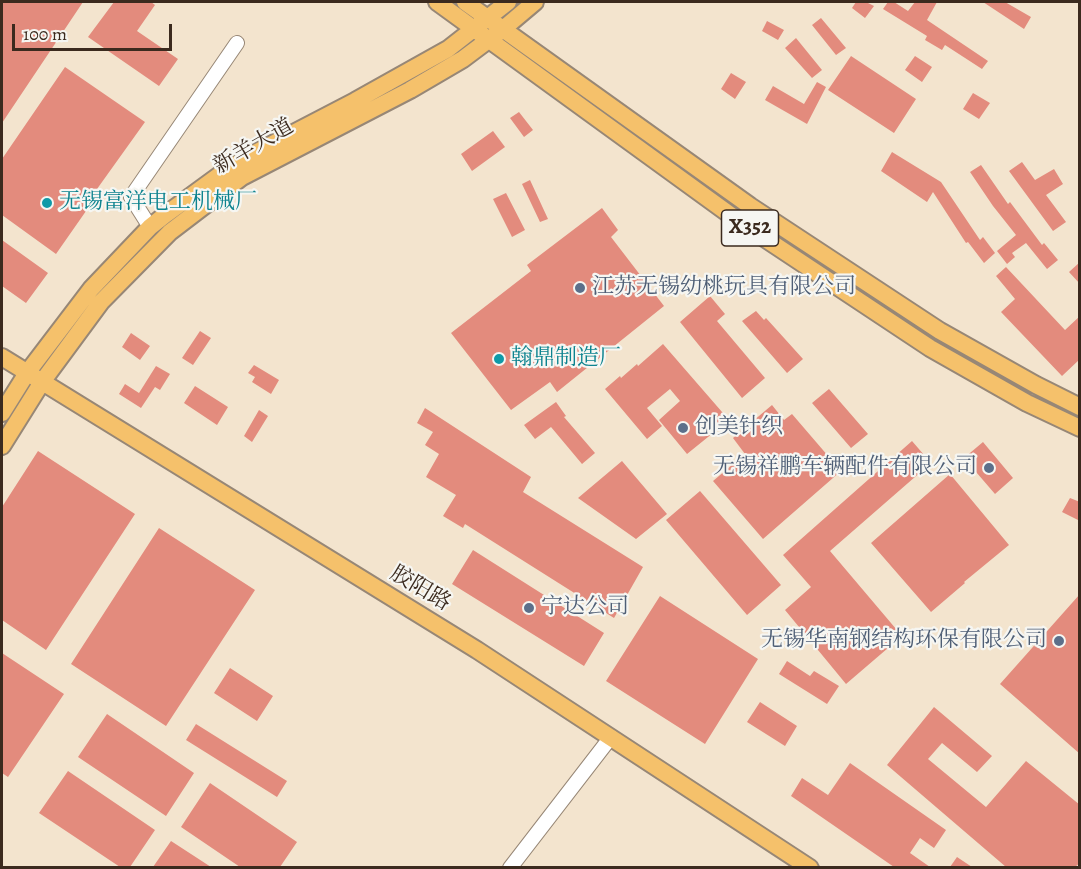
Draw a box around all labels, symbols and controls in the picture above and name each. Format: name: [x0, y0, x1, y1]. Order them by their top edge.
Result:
scale bar: [15, 12, 176, 50]
text: 100 m: [23, 22, 67, 46]
street label: 新羊大道: [209, 114, 299, 180]
place label: 无锡富洋电工机械厂: [59, 190, 257, 216]
marker: 无锡富洋电工机械厂: [40, 196, 54, 210]
road number: X352: [722, 210, 778, 246]
place label: 江苏无锡幼桃玩具有限公司: [592, 275, 856, 301]
marker: 江苏无锡幼桃玩具有限公司: [573, 281, 587, 295]
place label: 翰鼎制造厂: [511, 346, 621, 372]
marker: 翰鼎制造厂: [492, 352, 506, 366]
place label: 创美针织: [695, 415, 783, 441]
marker: 创美针织: [676, 421, 690, 435]
place label: 无锡祥鹏车辆配件有限公司: [713, 455, 977, 481]
marker: 无锡祥鹏车辆配件有限公司: [982, 461, 996, 475]
street label: 胶阳路: [385, 561, 455, 617]
place label: 宁达公司: [541, 595, 629, 621]
marker: 宁达公司: [522, 601, 536, 615]
place label: 无锡华南钢结构环保有限公司: [761, 628, 1047, 654]
marker: 无锡华南钢结构环保有限公司: [1052, 634, 1066, 648]

